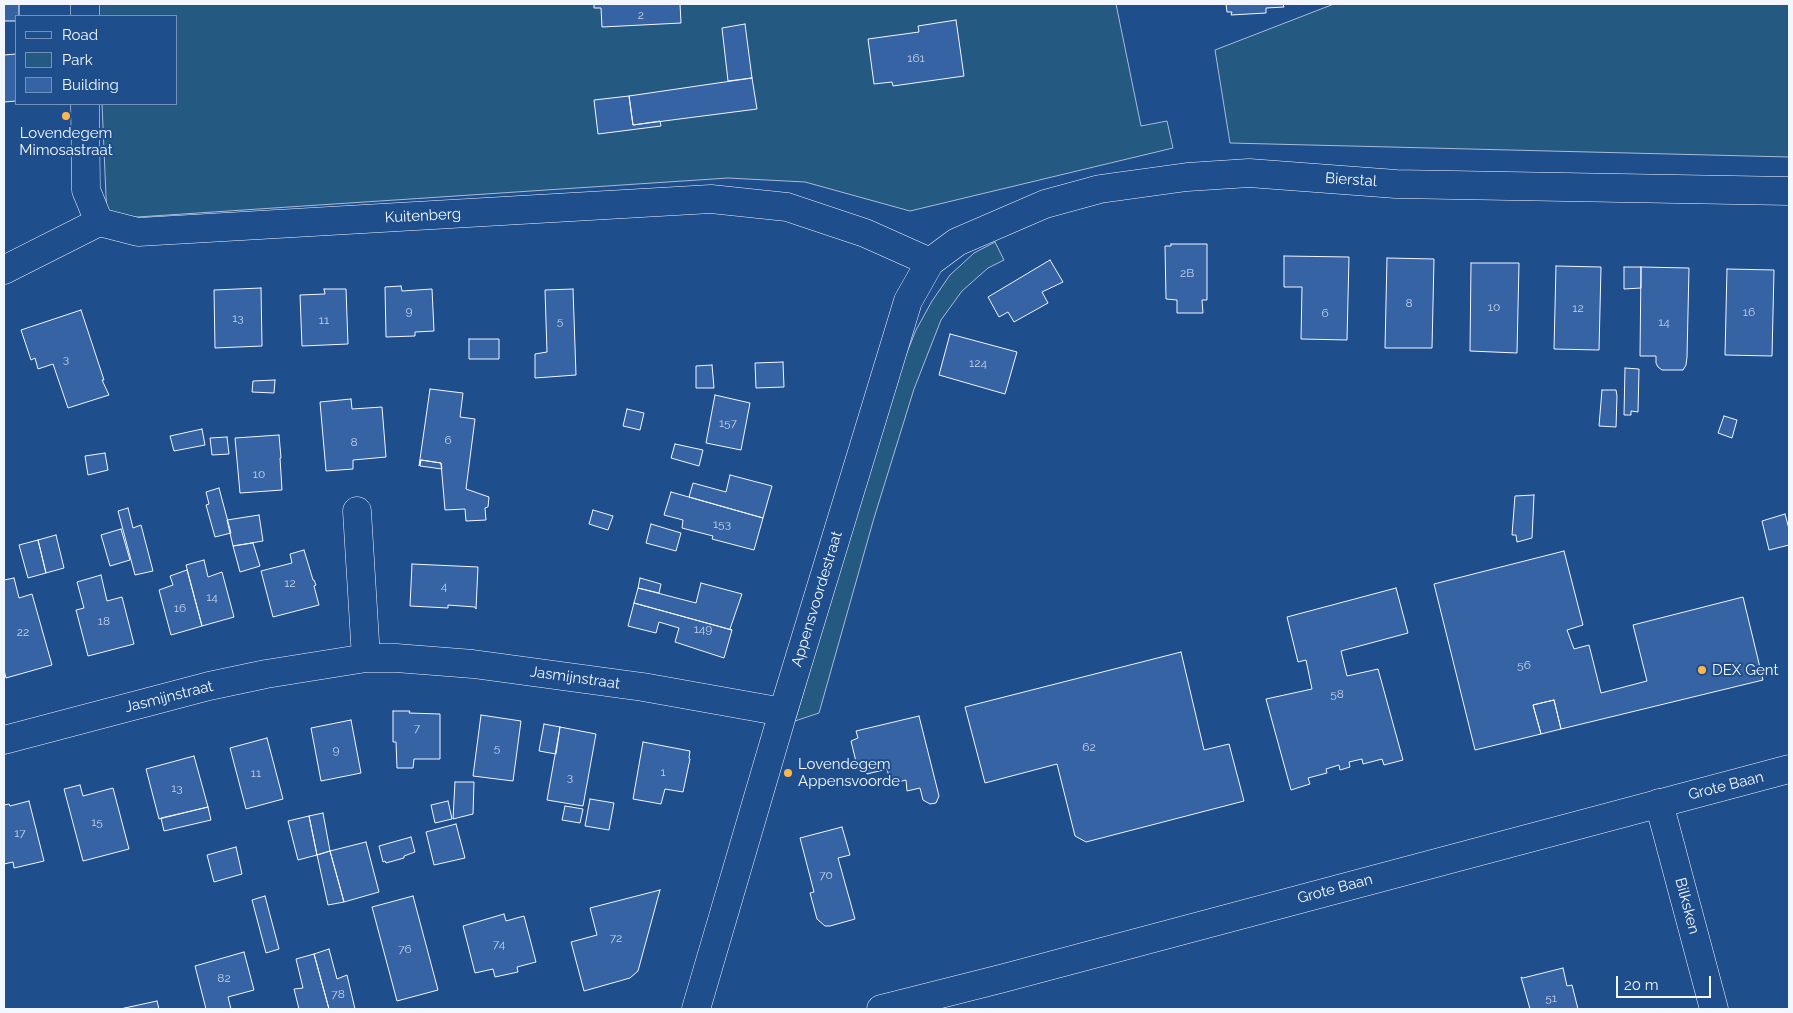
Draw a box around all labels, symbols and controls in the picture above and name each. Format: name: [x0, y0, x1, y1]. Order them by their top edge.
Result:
house number: 2: [638, 8, 644, 22]
legend: [15, 15, 178, 105]
text: Road: [62, 26, 98, 44]
text: Park: [62, 51, 93, 69]
house number: 161: [907, 51, 925, 65]
text: Building: [62, 76, 119, 94]
marker: Lovendegem Mimosastraat: [60, 110, 72, 122]
place label: Lovendegem Mimosastraat: [19, 124, 113, 159]
street label: Bierstal: [1325, 169, 1377, 191]
street label: Kuitenberg: [384, 205, 462, 227]
house number: 2B: [1180, 266, 1194, 280]
house number: 8: [1405, 296, 1413, 310]
house number: 10: [1488, 300, 1500, 314]
house number: 12: [1572, 301, 1584, 315]
house number: 9: [405, 304, 413, 318]
house number: 16: [1743, 305, 1755, 319]
house number: 6: [1321, 306, 1329, 320]
house number: 13: [232, 311, 244, 325]
house number: 11: [319, 313, 329, 327]
house number: 5: [557, 314, 563, 328]
house number: 14: [1658, 315, 1670, 329]
house number: 3: [63, 352, 69, 366]
house number: 124: [969, 356, 987, 370]
house number: 157: [719, 416, 737, 430]
house number: 6: [444, 433, 452, 447]
house number: 8: [350, 435, 358, 449]
house number: 10: [253, 467, 265, 481]
house number: 153: [713, 517, 731, 531]
street label: Appensvoordestraat: [788, 529, 846, 669]
house number: 12: [284, 576, 296, 590]
house number: 4: [441, 579, 447, 593]
house number: 14: [206, 590, 218, 604]
house number: 16: [174, 601, 186, 615]
house number: 18: [98, 614, 110, 628]
house number: 149: [694, 622, 712, 636]
house number: 22: [17, 625, 29, 639]
house number: 56: [1517, 658, 1531, 672]
place label: DEX Gent: [1712, 661, 1778, 679]
street label: Jasmijnstraat: [529, 663, 621, 693]
marker: DEX Gent: [1696, 664, 1708, 676]
street label: Jasmijnstraat: [123, 677, 215, 717]
house number: 58: [1330, 687, 1344, 701]
house number: 7: [414, 721, 420, 735]
house number: 62: [1082, 740, 1096, 754]
house number: 5: [494, 741, 500, 755]
house number: 9: [332, 743, 340, 757]
place label: Lovendegem Appensvoorde: [798, 755, 900, 790]
house number: 1: [660, 765, 666, 779]
house number: 11: [251, 766, 261, 780]
marker: Lovendegem Appensvoorde: [782, 767, 794, 779]
street label: Grote Baan: [1686, 768, 1766, 804]
house number: 3: [567, 770, 573, 784]
house number: 13: [171, 781, 183, 795]
house number: 15: [91, 815, 103, 829]
house number: 17: [14, 826, 26, 840]
house number: 70: [819, 868, 833, 882]
street label: Grote Baan: [1295, 870, 1375, 908]
street label: Bilksken: [1671, 876, 1703, 936]
house number: 72: [610, 931, 622, 945]
house number: 74: [493, 937, 505, 951]
house number: 76: [398, 942, 412, 956]
scale bar: [1618, 966, 1713, 998]
house number: 82: [217, 971, 231, 985]
text: 20 m: [1624, 976, 1659, 994]
house number: 78: [331, 987, 345, 1001]
house number: 51: [1545, 991, 1557, 1005]

